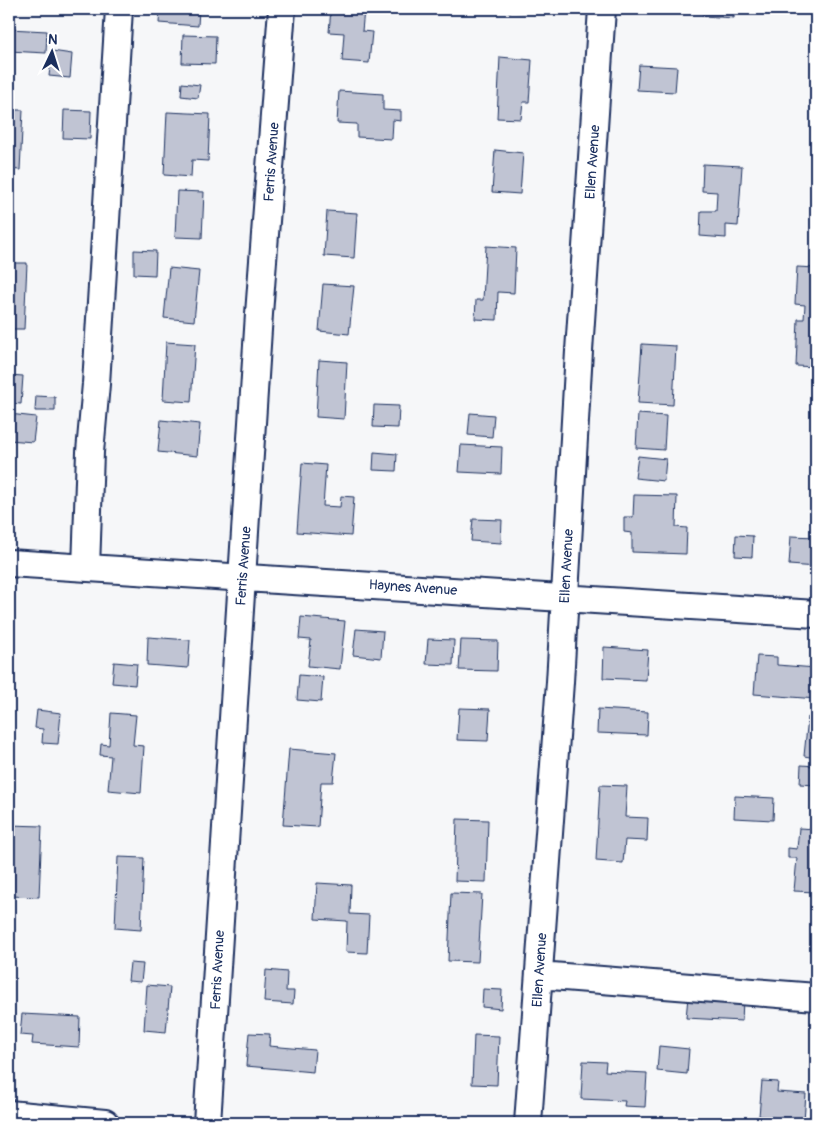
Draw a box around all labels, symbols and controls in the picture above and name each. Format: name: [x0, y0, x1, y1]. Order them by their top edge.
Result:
north arrow: [28, 28, 78, 78]
text: N: [48, 31, 58, 48]
street label: Ferris Avenue: [260, 122, 283, 202]
street label: Ellen Avenue: [581, 124, 604, 200]
street label: Ferris Avenue: [232, 526, 255, 606]
street label: Ellen Avenue: [556, 528, 577, 604]
street label: Haynes Avenue: [368, 576, 458, 599]
street label: Ferris Avenue: [207, 930, 228, 1010]
street label: Ellen Avenue: [528, 932, 551, 1008]

